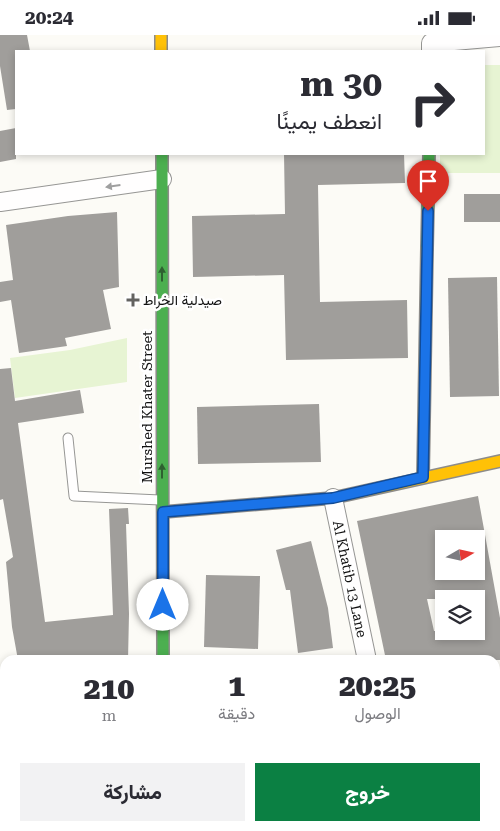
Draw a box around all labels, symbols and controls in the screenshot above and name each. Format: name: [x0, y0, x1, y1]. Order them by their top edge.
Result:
text: 20:24: [25, 6, 74, 29]
text: 30 m: [300, 64, 382, 105]
icon: right: [400, 70, 465, 135]
text: انعطف يمينًا: [277, 109, 382, 134]
pin: [407, 160, 449, 211]
icon: arrive: [414, 167, 442, 195]
one-way arrow: [105, 182, 121, 190]
one-way arrow: [158, 266, 166, 282]
place label: صيدلية الخراط: [143, 292, 222, 309]
marker: صيدلية الخراط: [127, 294, 139, 306]
street label: Murshed Khater Street: [139, 331, 155, 483]
one-way arrow: [158, 463, 166, 479]
street label: Al Khatib 13 Lane: [330, 519, 370, 639]
north arrow: [435, 530, 485, 580]
map controls: [435, 530, 485, 640]
position arrow: [136, 578, 188, 630]
button: layers: [435, 590, 485, 640]
text: 1: [228, 668, 245, 703]
text: 20:25: [339, 668, 416, 703]
text: 210: [84, 671, 134, 706]
text: دقيقة: [218, 704, 255, 723]
text: الوصول: [354, 704, 401, 723]
text: m: [102, 706, 116, 725]
button: مشاركة: [20, 763, 245, 821]
button: خروج: [255, 763, 480, 821]

